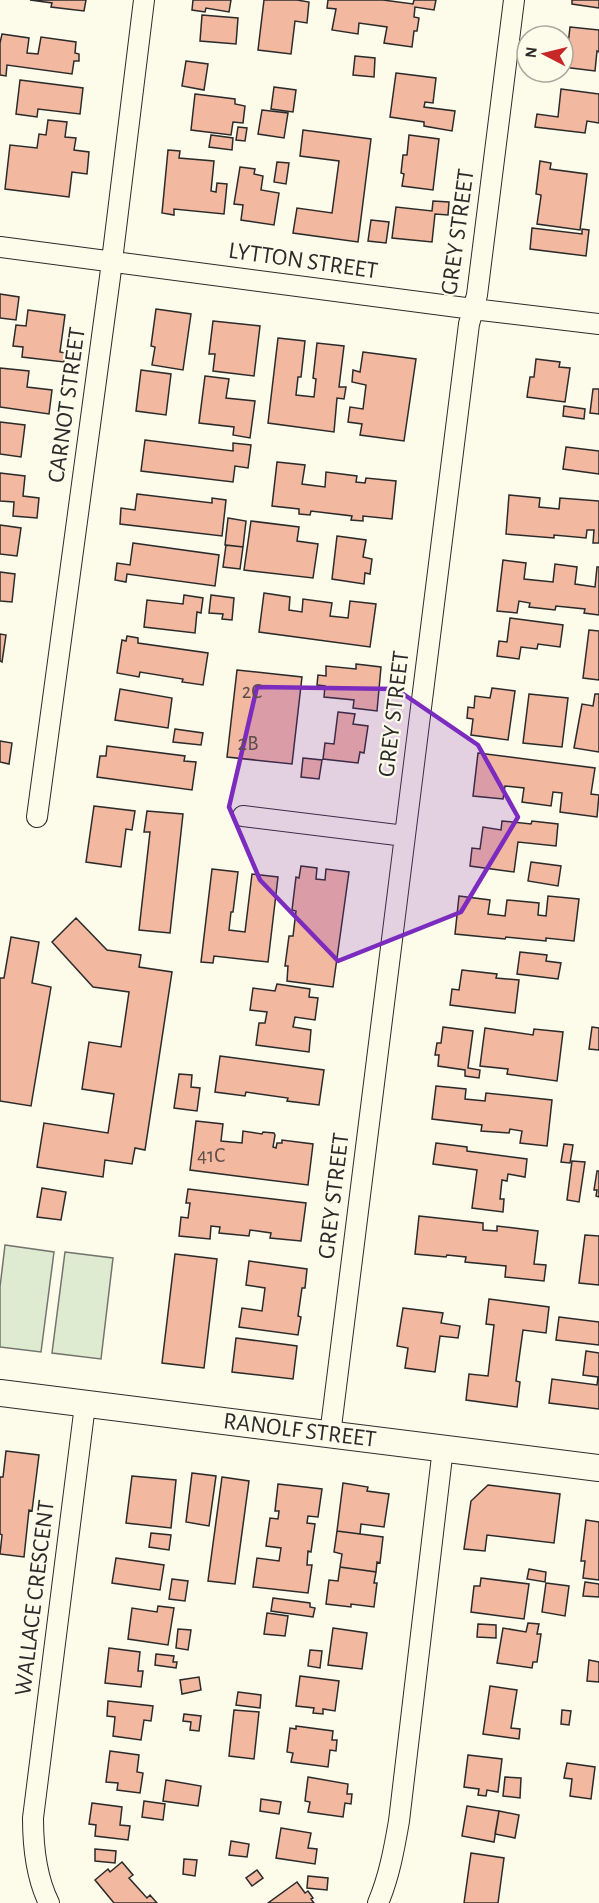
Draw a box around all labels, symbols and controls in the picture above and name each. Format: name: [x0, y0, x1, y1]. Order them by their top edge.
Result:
north arrow: [515, 24, 575, 84]
text: N: [522, 46, 540, 59]
street label: GREY STREET: [437, 167, 479, 296]
street label: LYTTON STREET: [227, 239, 379, 283]
street label: CARNOT STREET: [44, 326, 90, 484]
street label: GREY STREET: [374, 649, 414, 778]
house number: 2C: [242, 681, 262, 702]
house number: 2B: [238, 733, 258, 754]
street label: GREY STREET: [314, 1131, 354, 1260]
house number: 41C: [197, 1145, 225, 1166]
street label: RANOLF STREET: [222, 1409, 378, 1452]
street label: WALLACE CRESCENT: [11, 1499, 59, 1697]

